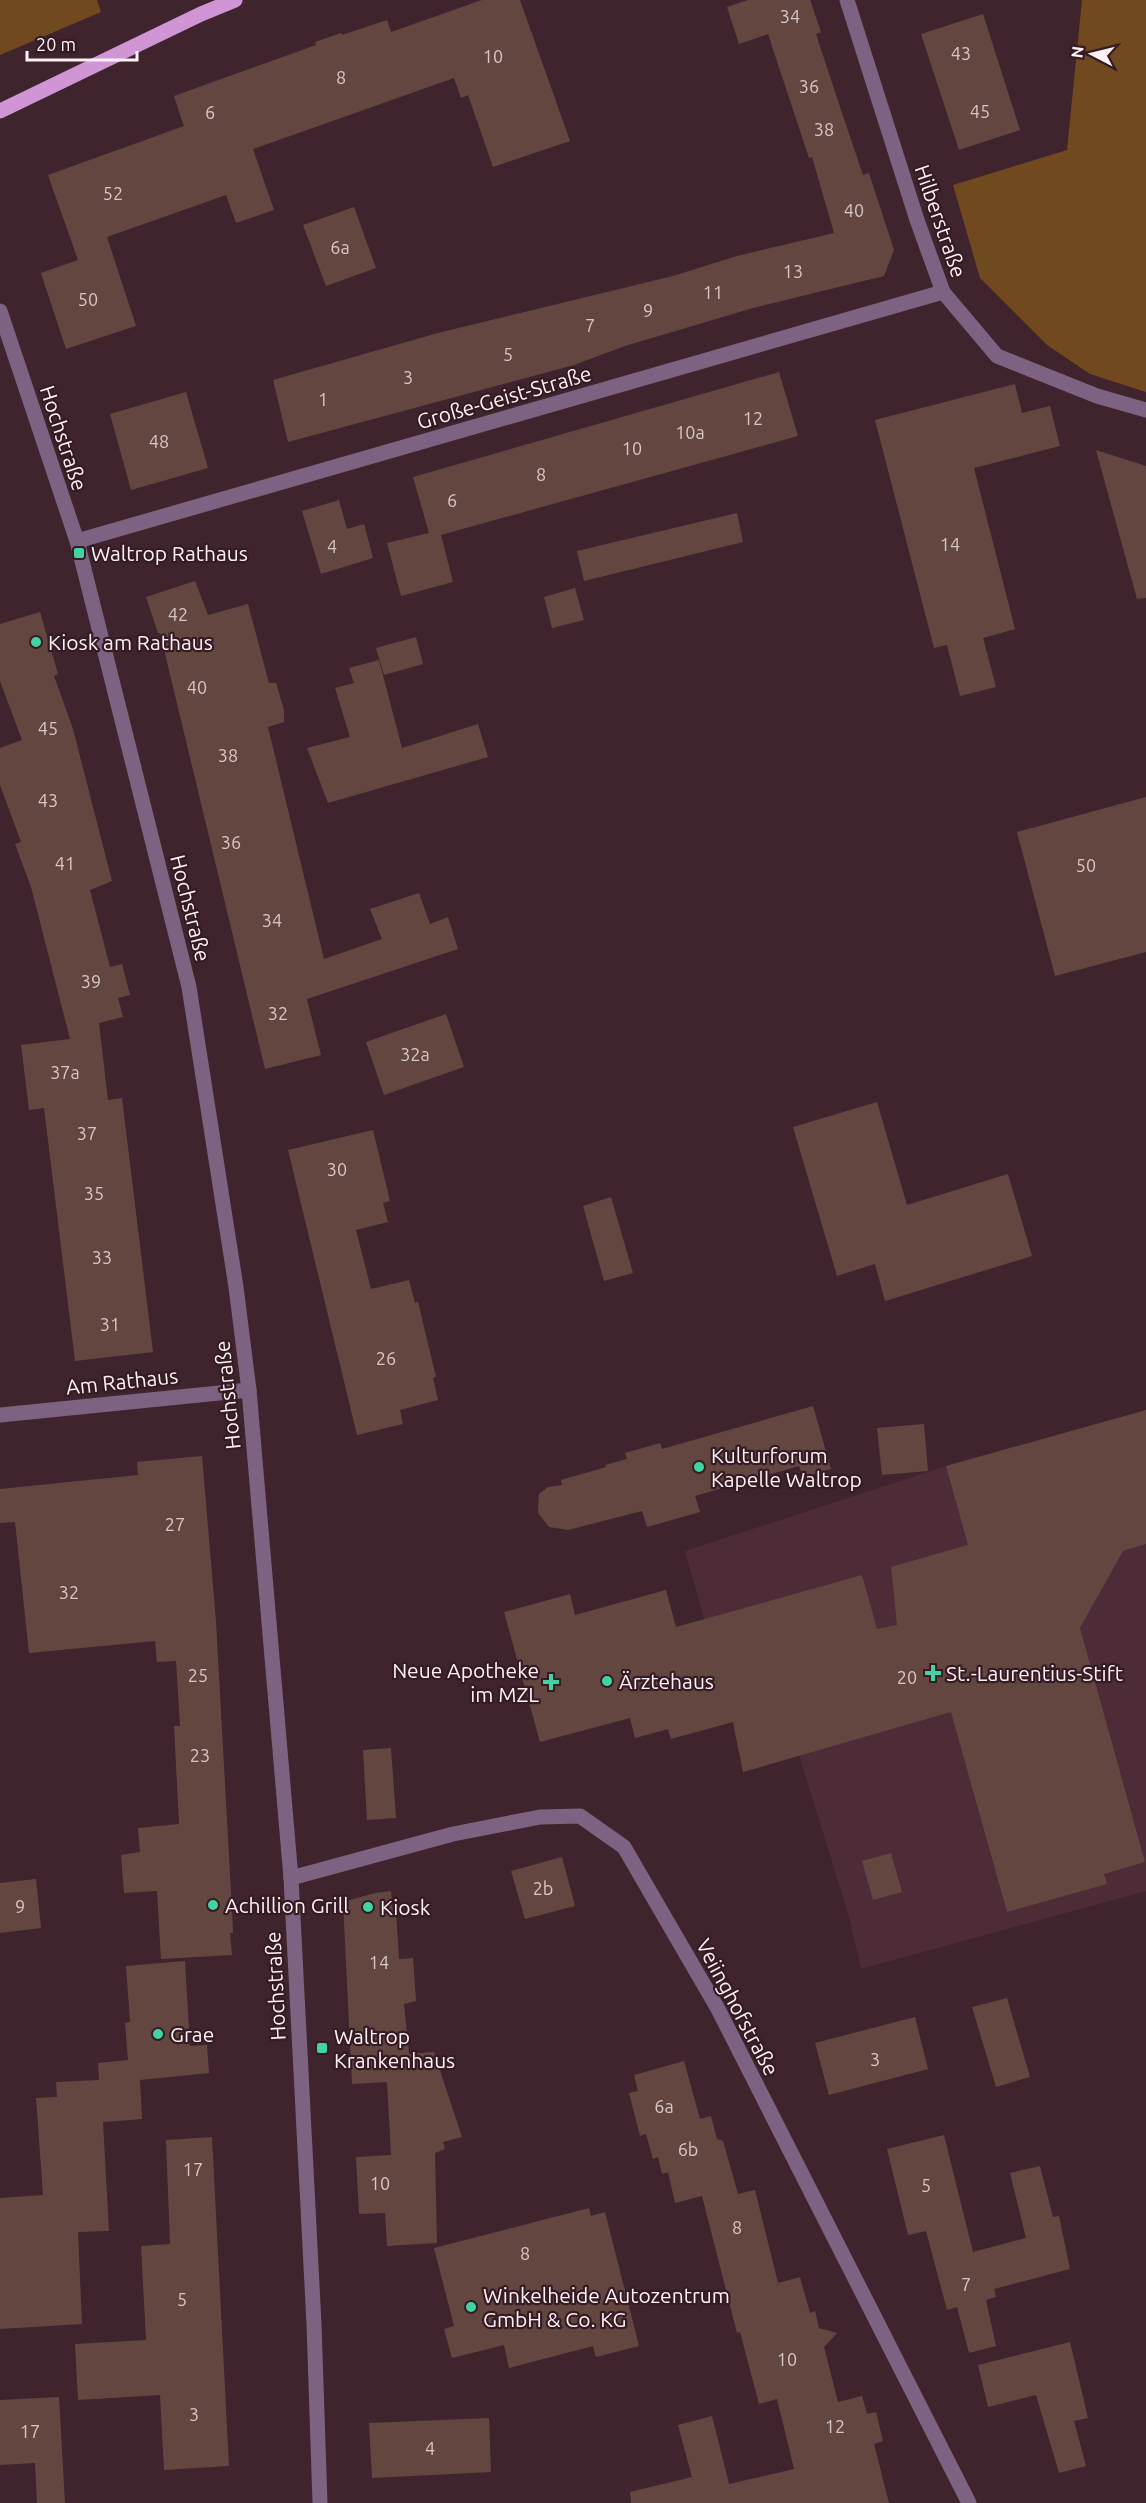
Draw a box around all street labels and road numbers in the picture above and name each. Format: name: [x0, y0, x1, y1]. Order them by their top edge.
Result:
street label: Hilberstraße: [911, 162, 971, 280]
street label: Große-Geist-Straße: [414, 361, 594, 433]
street label: Hochstraße: [36, 382, 92, 494]
street label: Hochstraße: [166, 852, 216, 964]
street label: Hochstraße: [209, 1340, 245, 1450]
street label: Am Rathaus: [65, 1363, 179, 1399]
street label: Hochstraße: [260, 1931, 290, 2041]
street label: Veiinghofstraße: [692, 1935, 784, 2079]

